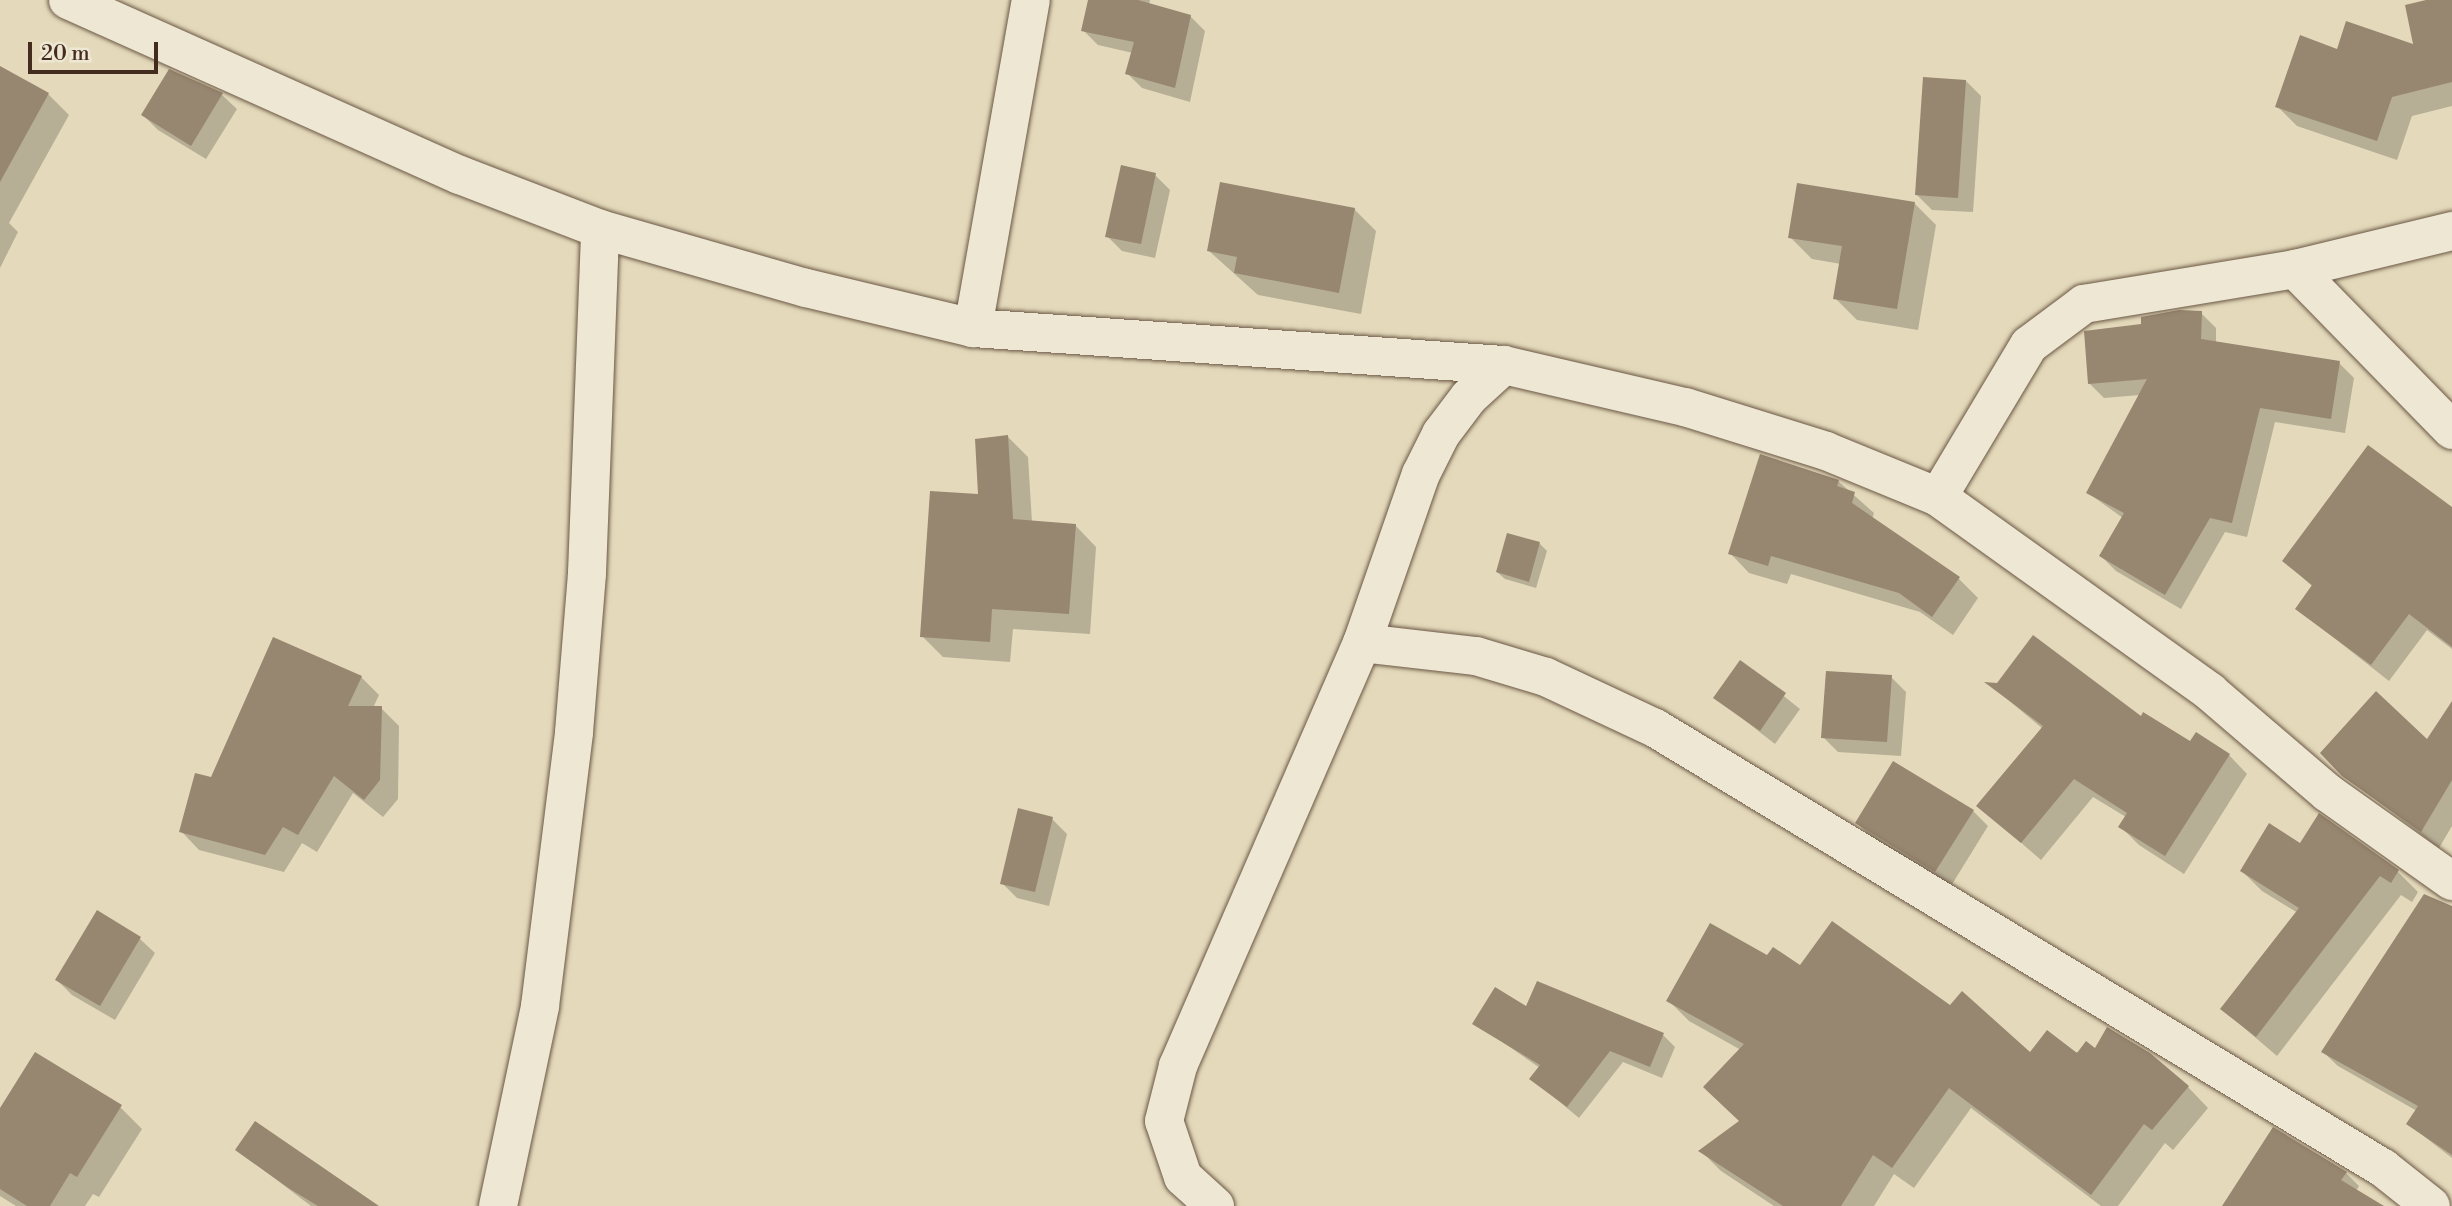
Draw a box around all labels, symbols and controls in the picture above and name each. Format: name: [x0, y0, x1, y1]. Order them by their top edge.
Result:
scale bar: [32, 28, 161, 72]
text: 20 m: [41, 41, 90, 67]

